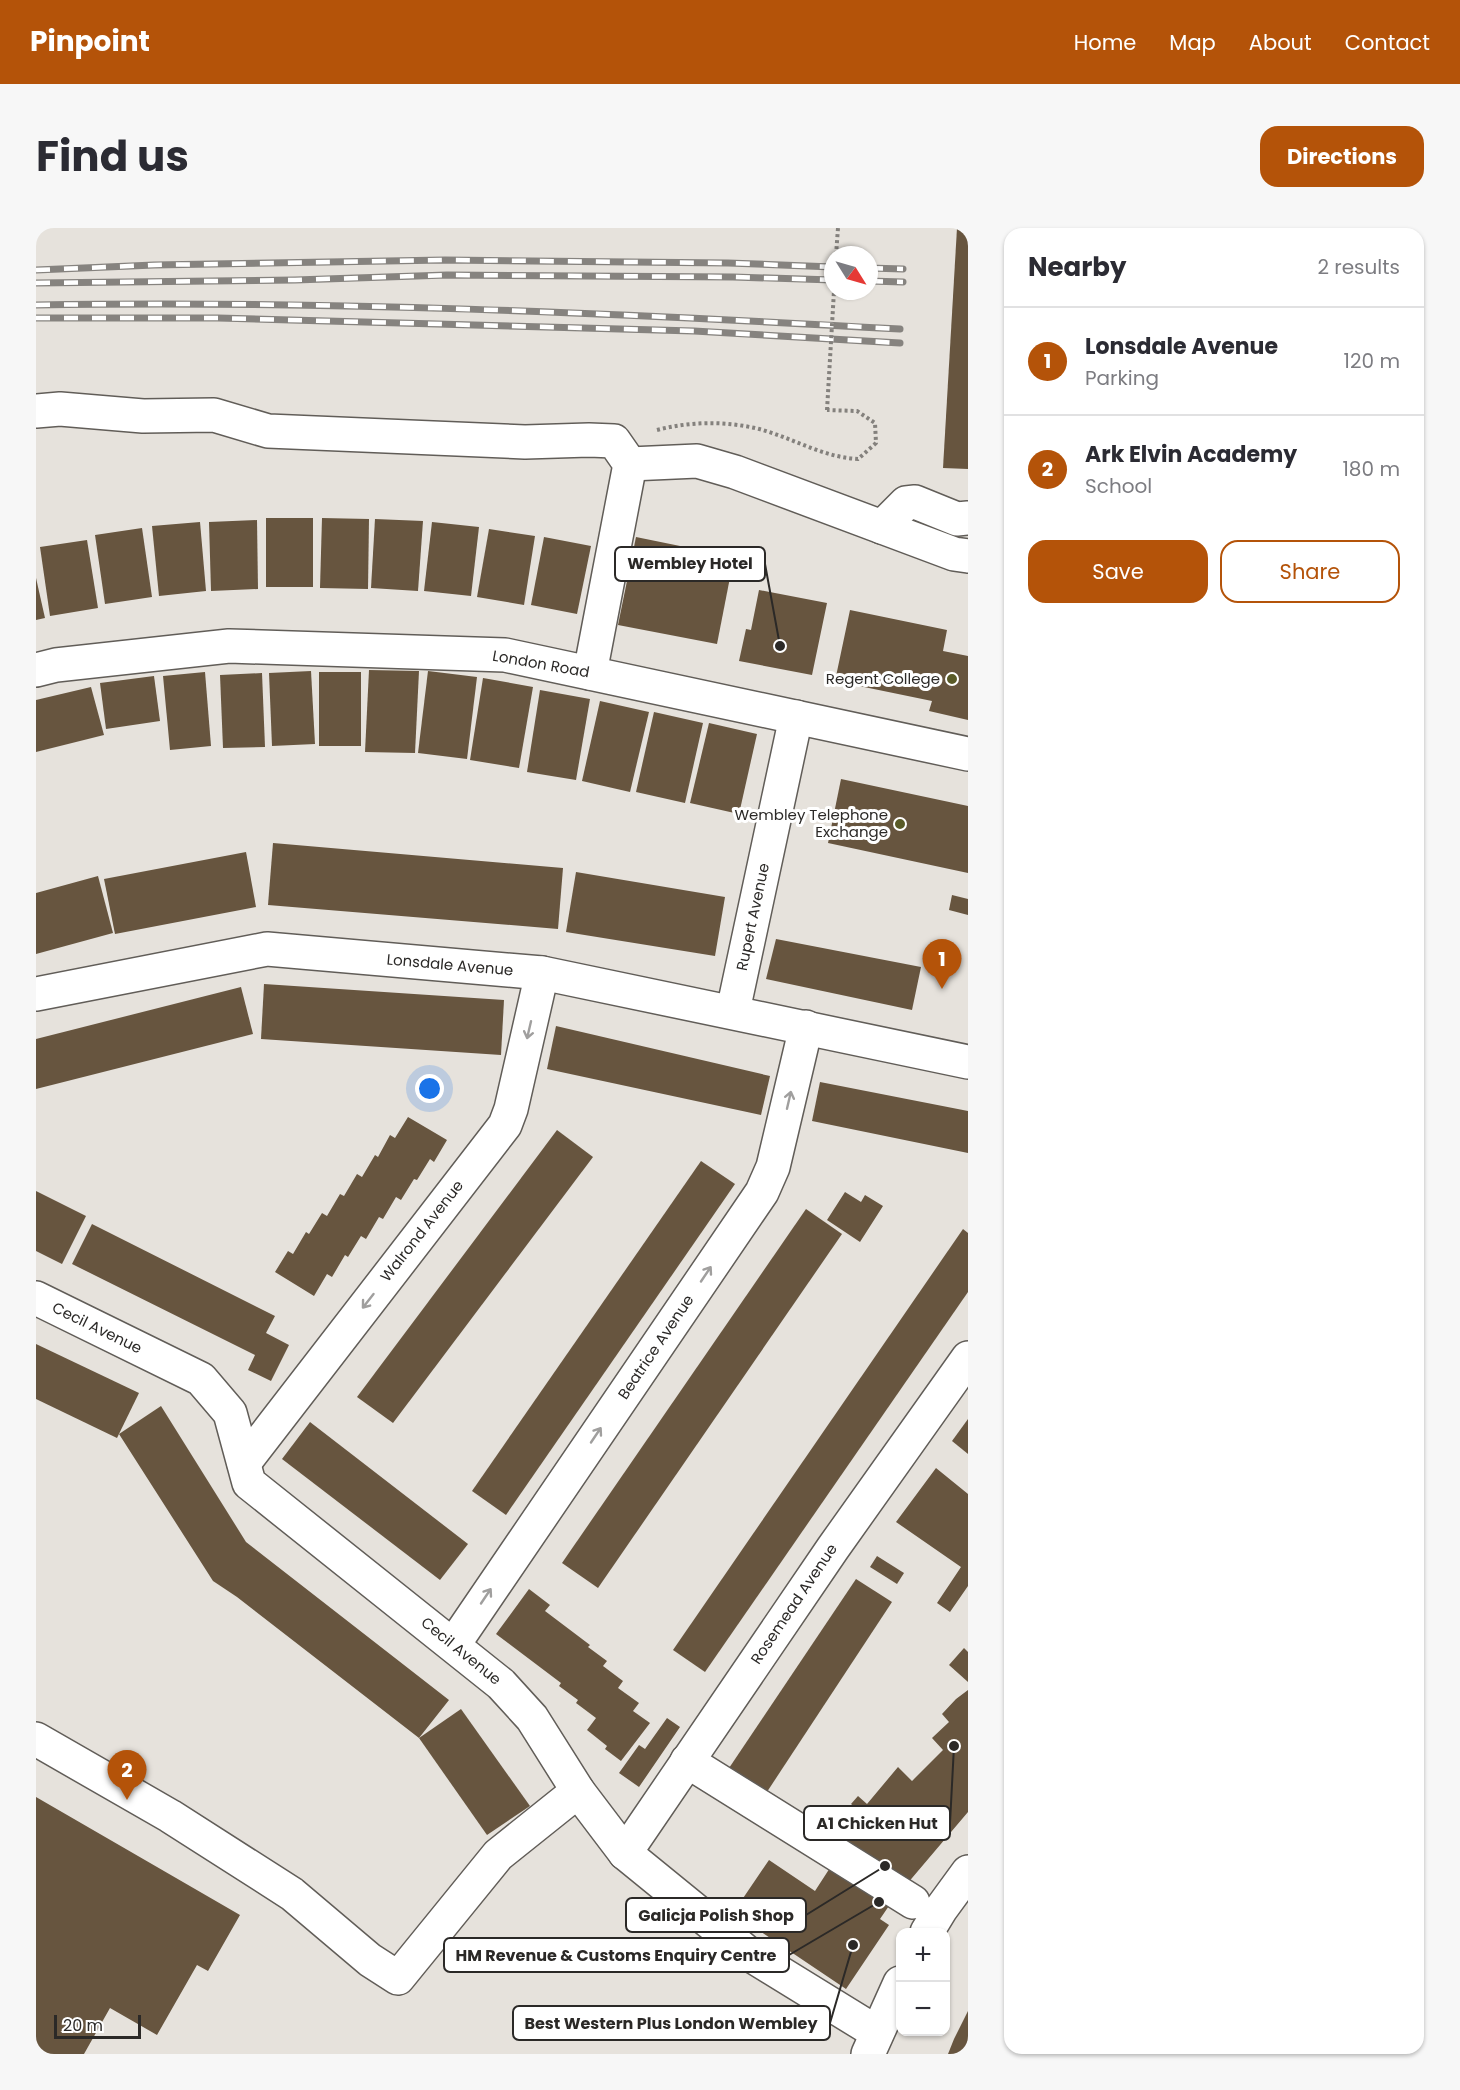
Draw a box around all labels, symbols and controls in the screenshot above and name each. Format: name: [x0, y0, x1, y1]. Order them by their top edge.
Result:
text: Pinpoint: [30, 22, 150, 61]
text: Home: [1074, 28, 1136, 57]
text: Map: [1169, 28, 1216, 57]
text: About: [1249, 28, 1312, 57]
text: Contact: [1345, 28, 1430, 57]
button: Directions: [1260, 126, 1424, 187]
text: Find us: [36, 127, 189, 186]
north arrow: [824, 246, 878, 300]
text: Nearby: [1028, 249, 1126, 285]
text: 2 results: [1317, 253, 1400, 281]
text: Lonsdale Avenue: [1085, 331, 1278, 362]
text: 1: [1044, 347, 1051, 375]
text: 120 m: [1344, 347, 1400, 375]
text: Parking: [1085, 364, 1159, 392]
text: Ark Elvin Academy: [1085, 439, 1297, 470]
text: 2: [1042, 455, 1053, 483]
text: 180 m: [1342, 455, 1400, 483]
text: School: [1085, 472, 1152, 500]
button: Save: [1028, 540, 1208, 603]
button: Share: [1220, 540, 1400, 603]
callout: Wembley Hotel: [615, 547, 765, 581]
text: Wembley Hotel: [627, 552, 753, 575]
street label: London Road: [491, 645, 591, 682]
place label: Regent College: [826, 668, 940, 689]
marker: Regent College: [945, 672, 959, 686]
place label: Wembley Telephone Exchange: [734, 804, 888, 842]
marker: Wembley Telephone Exchange: [893, 817, 907, 831]
street label: Rupert Avenue: [731, 861, 774, 973]
pin: 1: [922, 940, 962, 989]
street label: Lonsdale Avenue: [386, 949, 514, 981]
one-way arrow: [523, 1019, 534, 1039]
your location: [415, 1074, 444, 1103]
one-way arrow: [783, 1091, 795, 1110]
street label: Walrond Avenue: [375, 1175, 468, 1286]
one-way arrow: [700, 1266, 712, 1282]
street label: Beatrice Avenue: [613, 1290, 698, 1403]
one-way arrow: [362, 1293, 375, 1309]
street label: Cecil Avenue: [49, 1297, 146, 1358]
one-way arrow: [590, 1426, 603, 1443]
street label: Rosemead Avenue: [745, 1539, 842, 1668]
one-way arrow: [480, 1587, 493, 1604]
street label: Cecil Avenue: [417, 1612, 506, 1690]
pin: 2: [108, 1750, 146, 1800]
callout: A1 Chicken Hut: [804, 1806, 950, 1840]
text: A1 Chicken Hut: [816, 1812, 938, 1835]
callout: Galicja Polish Shop: [626, 1898, 806, 1932]
text: Galicja Polish Shop: [638, 1904, 794, 1927]
map controls: [896, 1928, 950, 2036]
button: +: [896, 1928, 950, 1982]
callout: HM Revenue & Customs Enquiry Centre: [444, 1938, 789, 1972]
text: HM Revenue & Customs Enquiry Centre: [456, 1944, 777, 1967]
button: −: [896, 1982, 950, 2036]
callout: Best Western Plus London Wembley: [513, 2006, 830, 2040]
scale bar: [54, 2012, 141, 2040]
text: Best Western Plus London Wembley: [524, 2012, 818, 2035]
text: 20 m: [63, 2014, 103, 2037]

